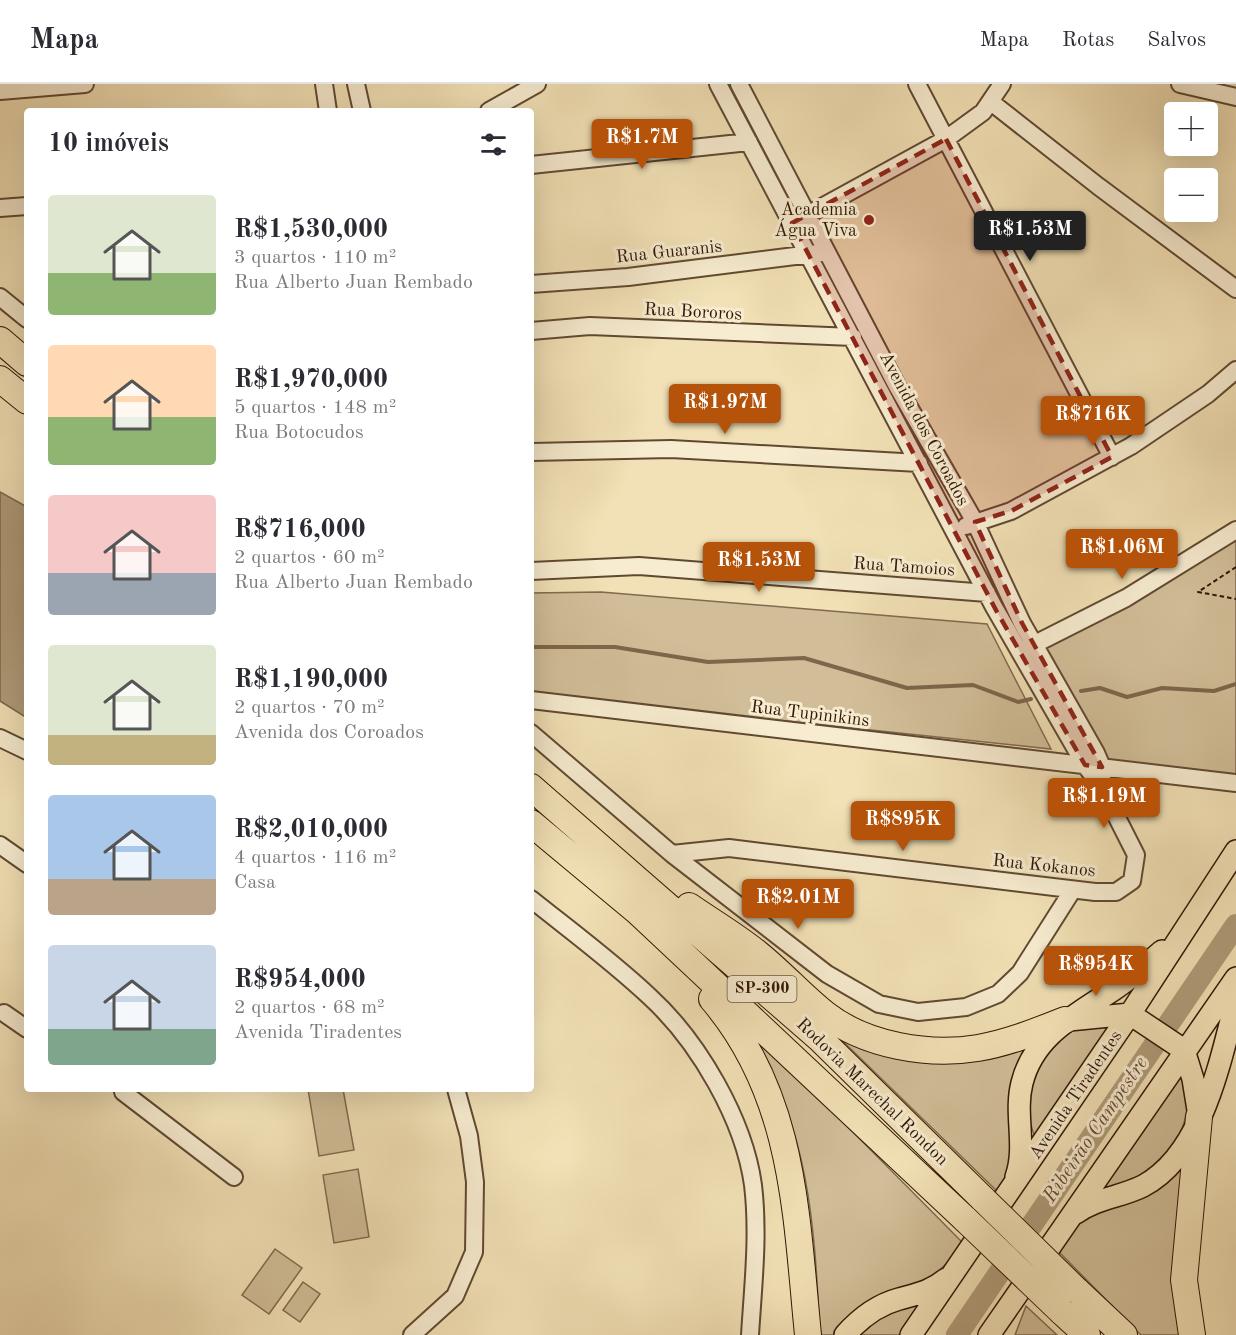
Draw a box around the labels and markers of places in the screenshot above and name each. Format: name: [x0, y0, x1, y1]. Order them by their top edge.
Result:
pin: R$1.7M: [593, 119, 691, 170]
place label: Academia Água Viva: [774, 201, 857, 240]
pin: R$1.53M: [975, 211, 1085, 262]
marker: Academia Água Viva: [862, 213, 876, 227]
pin: R$1.97M: [670, 384, 780, 435]
pin: R$716K: [1044, 396, 1142, 447]
pin: R$1.06M: [1067, 529, 1177, 580]
pin: R$1.53M: [704, 542, 814, 593]
pin: R$1.19M: [1049, 778, 1159, 829]
pin: R$895K: [854, 801, 952, 852]
pin: R$2.01M: [743, 879, 853, 930]
pin: R$954K: [1047, 946, 1145, 997]

